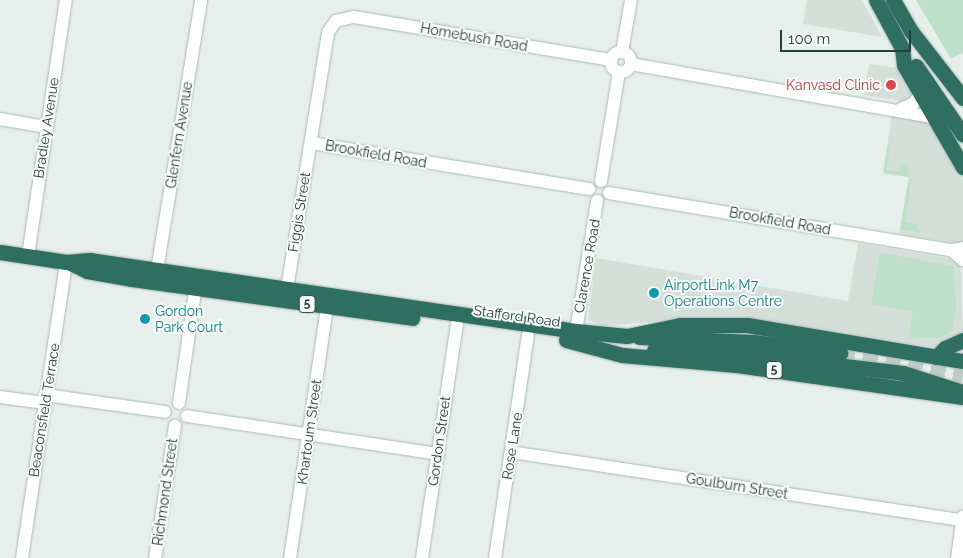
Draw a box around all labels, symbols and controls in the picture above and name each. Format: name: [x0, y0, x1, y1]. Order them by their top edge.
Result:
street label: Homebush Road: [419, 19, 529, 55]
scale bar: [783, 20, 914, 52]
text: 100 m: [788, 30, 830, 48]
street label: Bradley Avenue: [30, 76, 62, 180]
place label: Kanvasd Clinic: [786, 77, 880, 93]
marker: Kanvasd Clinic: [884, 78, 898, 92]
street label: Glenfern Avenue: [162, 80, 196, 190]
street label: Brookfield Road: [324, 137, 428, 171]
street label: Figgis Street: [284, 171, 314, 253]
street label: Brookfield Road: [728, 204, 832, 238]
street label: Clarence Road: [570, 218, 604, 314]
place label: AirportLink M7 Operations Centre: [664, 277, 782, 310]
marker: AirportLink M7 Operations Centre: [648, 287, 660, 299]
road number: 5: [298, 294, 316, 314]
street label: Stafford Road: [473, 302, 561, 330]
place label: Gordon Park Court: [155, 303, 223, 336]
marker: Gordon Park Court: [139, 313, 151, 325]
street label: Beaconsfield Terrace: [25, 342, 63, 478]
road number: 5: [765, 360, 783, 380]
street label: Khartoum Street: [293, 378, 325, 486]
street label: Gordon Street: [424, 395, 454, 487]
street label: Rose Lane: [498, 411, 526, 481]
street label: Richmond Street: [149, 437, 181, 547]
street label: Goulburn Street: [685, 470, 789, 502]

